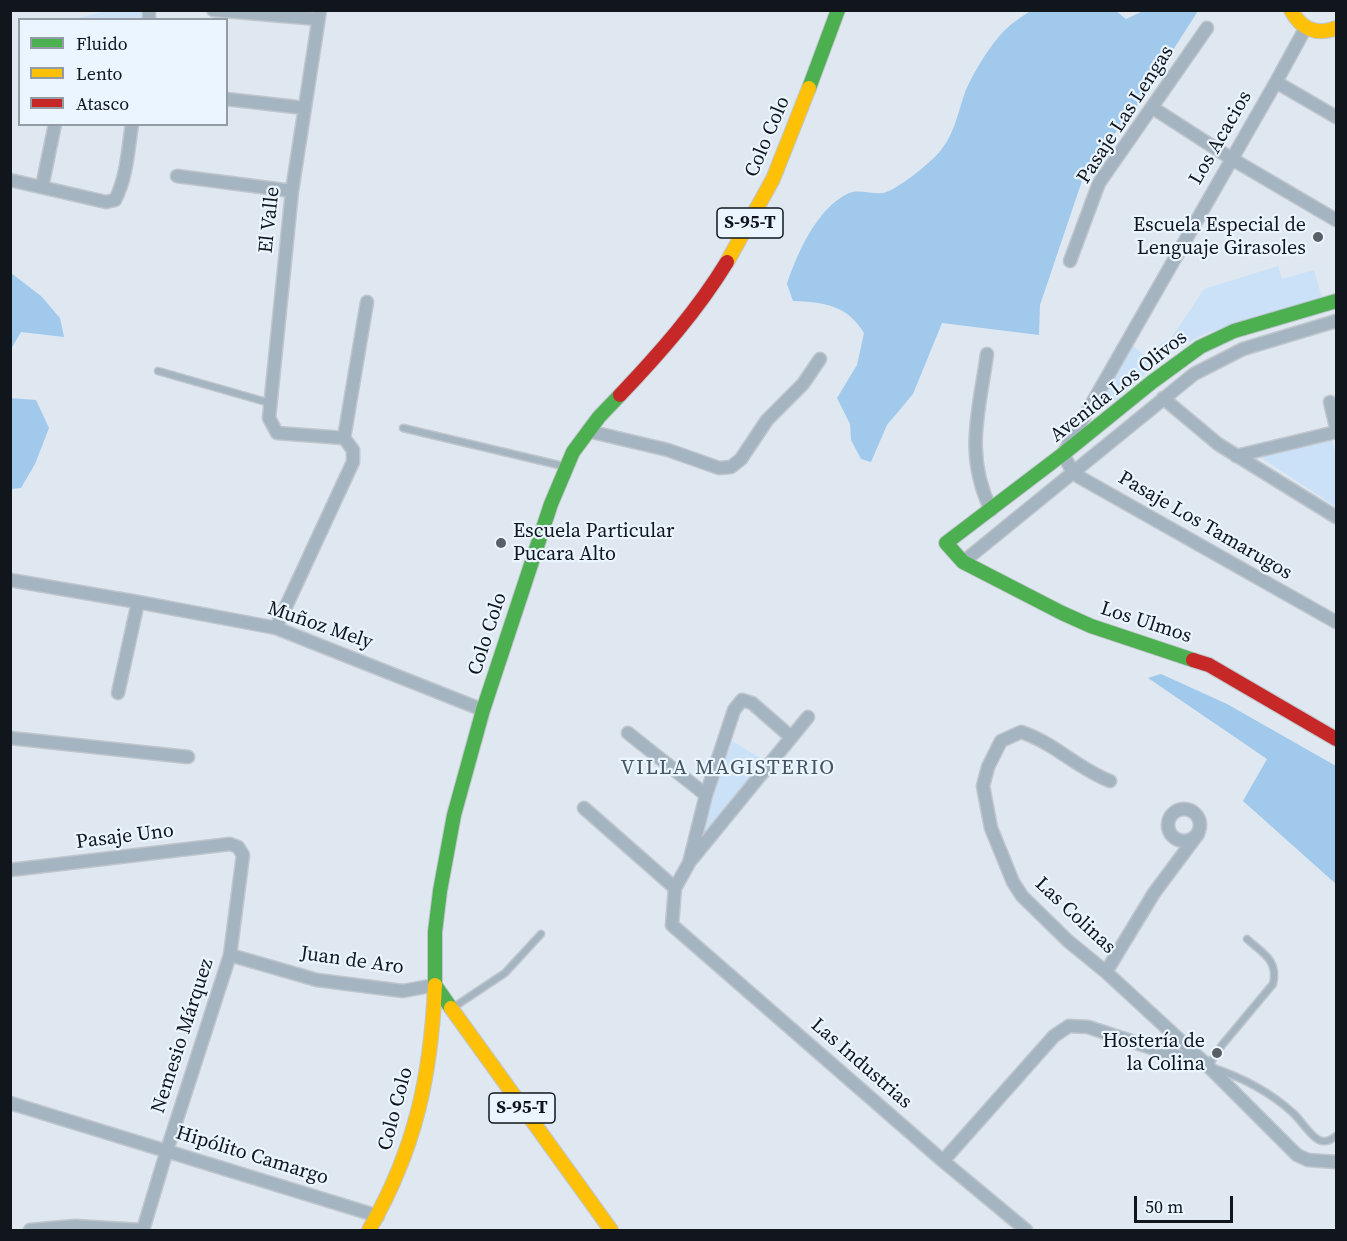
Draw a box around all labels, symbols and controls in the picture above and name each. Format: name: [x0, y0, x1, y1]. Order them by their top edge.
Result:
legend: [18, 18, 228, 126]
text: Fluido: [76, 31, 128, 56]
street label: Pasaje Las Lengas: [1072, 41, 1180, 189]
text: Lento: [76, 61, 122, 86]
street label: Los Acacios: [1184, 87, 1258, 189]
text: Atasco: [76, 91, 129, 116]
street label: Colo Colo: [740, 93, 796, 181]
street label: El Valle: [255, 185, 285, 255]
road number: S-95-T: [717, 208, 783, 238]
place label: Escuela Especial de Lenguaje Girasoles: [1133, 214, 1306, 261]
marker: Escuela Especial de Lenguaje Girasoles: [1311, 230, 1325, 244]
street label: Avenida Los Olivos: [1046, 326, 1192, 448]
street label: Pasaje Los Tamarugos: [1114, 466, 1296, 586]
place label: Escuela Particular Pucara Alto: [513, 520, 674, 567]
marker: Escuela Particular Pucara Alto: [494, 536, 508, 550]
street label: Colo Colo: [463, 590, 513, 678]
street label: Muñoz Mely: [264, 597, 376, 655]
street label: Los Ulmos: [1097, 597, 1195, 649]
district label: VILLA MAGISTERIO: [620, 756, 836, 782]
street label: Pasaje Uno: [75, 819, 175, 855]
street label: Las Colinas: [1030, 873, 1120, 959]
street label: Juan de Aro: [299, 942, 405, 980]
street label: Nemesio Márquez: [147, 956, 219, 1116]
street label: Las Industrias: [805, 1014, 917, 1114]
place label: Hostería de la Colina: [1102, 1030, 1205, 1077]
marker: Hostería de la Colina: [1210, 1046, 1224, 1060]
street label: Colo Colo: [373, 1065, 419, 1153]
road number: S-95-T: [489, 1093, 555, 1123]
street label: Hipólito Camargo: [173, 1121, 331, 1191]
scale bar: [1137, 1184, 1236, 1222]
text: 50 m: [1145, 1194, 1183, 1219]

